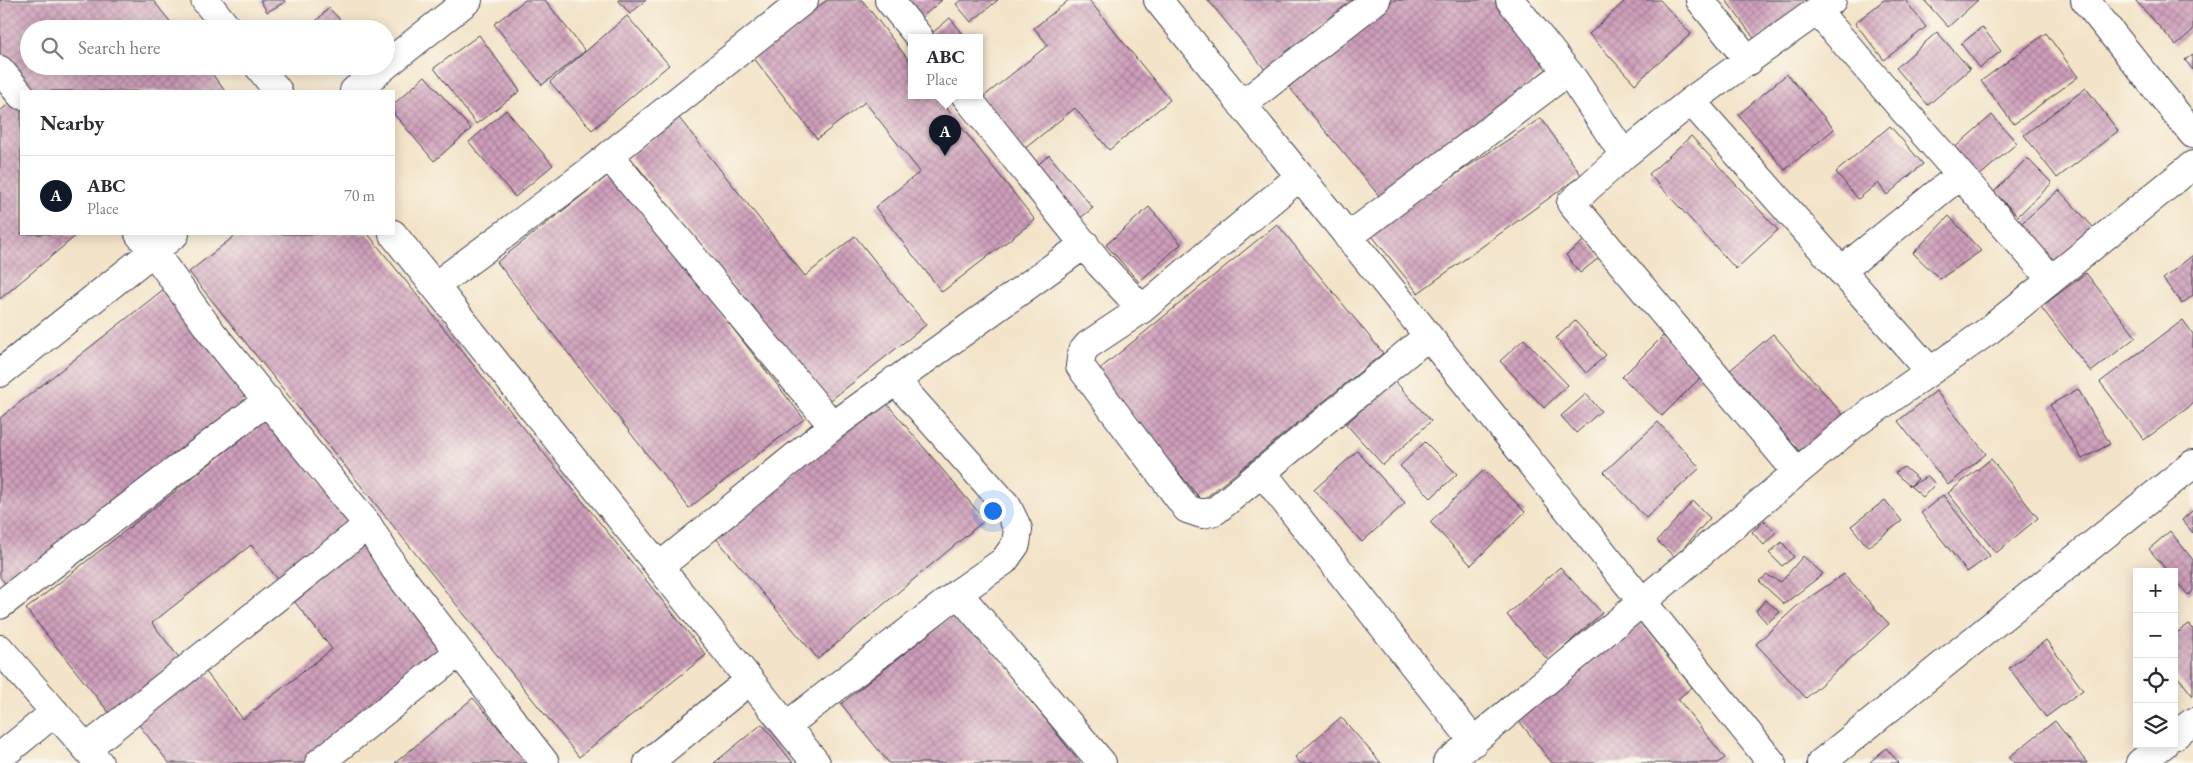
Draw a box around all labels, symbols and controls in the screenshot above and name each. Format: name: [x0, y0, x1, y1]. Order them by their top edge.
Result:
search box: [20, 20, 395, 75]
icon: search: [38, 34, 66, 62]
popup: [908, 34, 983, 99]
text: Search here: [78, 35, 160, 60]
text: ABC: [926, 44, 965, 69]
text: Place: [926, 69, 958, 90]
text: Nearby: [40, 109, 104, 136]
pin: A: [929, 115, 961, 156]
text: ABC: [87, 173, 126, 198]
text: A: [50, 185, 62, 206]
text: 70 m: [344, 185, 375, 206]
text: Place: [87, 198, 119, 219]
your location: [980, 498, 1006, 524]
map controls: [2133, 568, 2178, 748]
button: +: [2133, 568, 2178, 613]
button: −: [2133, 613, 2178, 658]
button: locate: [2133, 658, 2178, 703]
button: layers: [2133, 703, 2178, 748]

